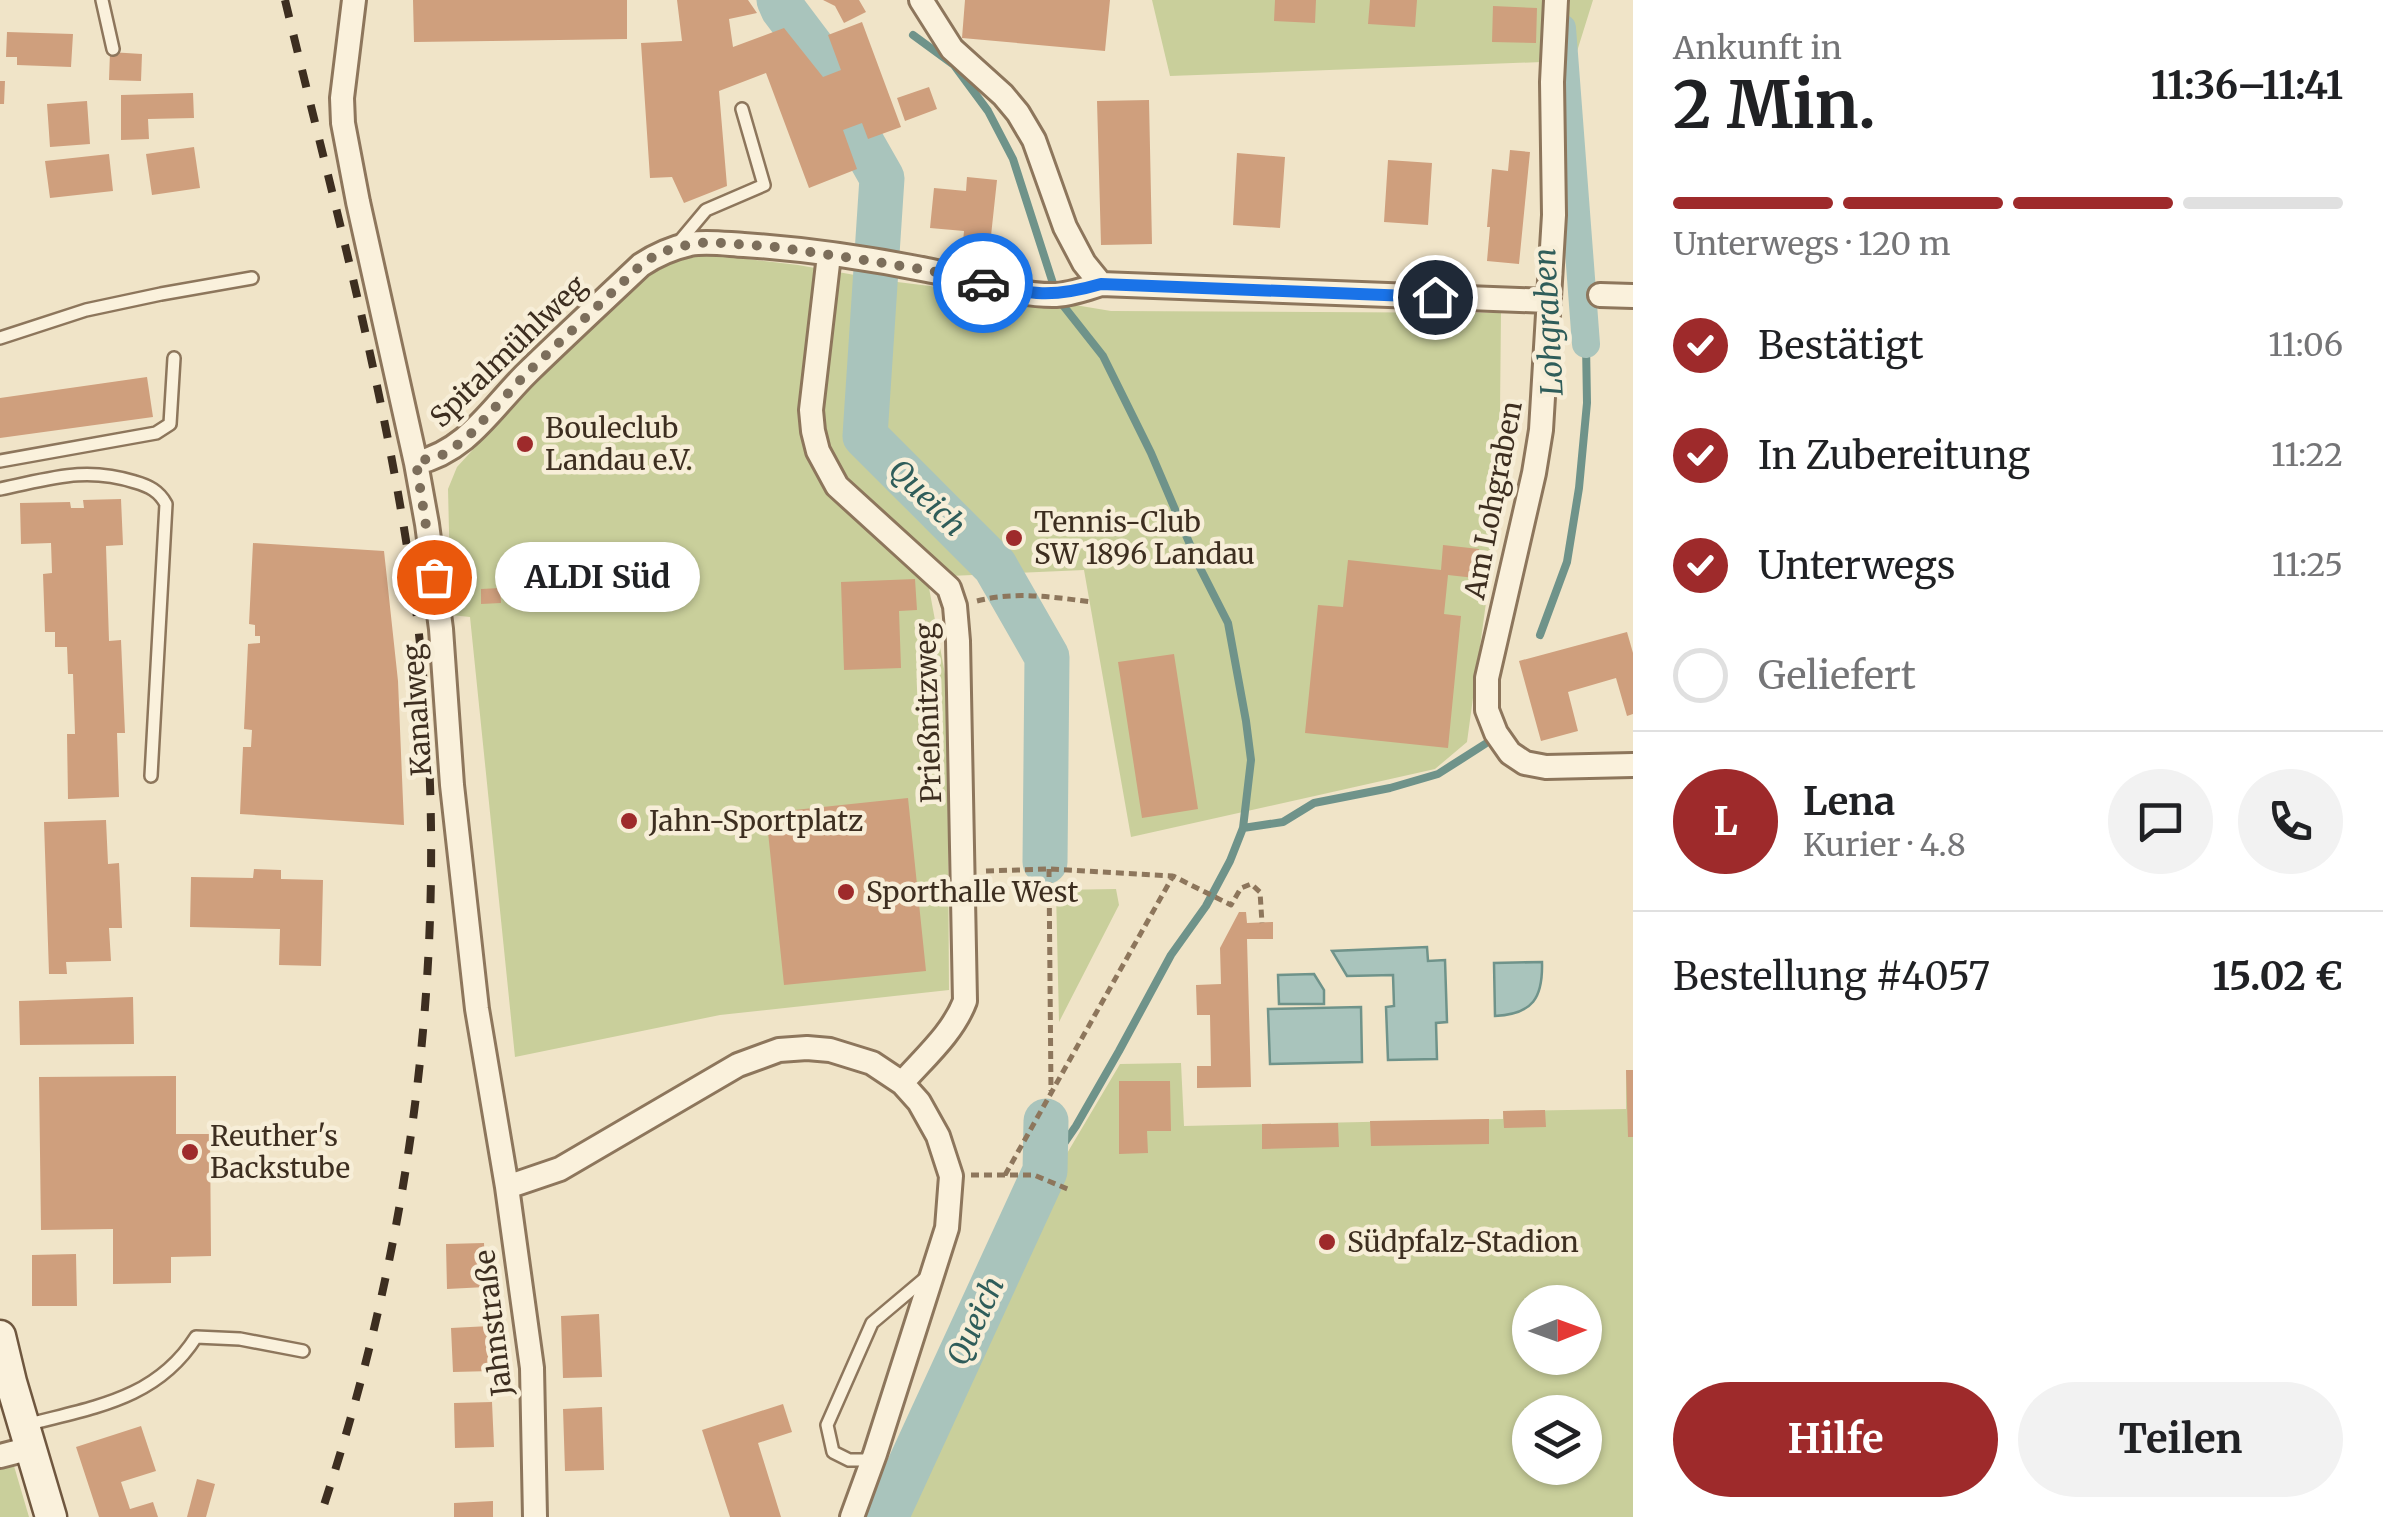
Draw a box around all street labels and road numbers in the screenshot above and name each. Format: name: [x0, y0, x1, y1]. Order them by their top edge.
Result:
street label: Spitalmühlweg: [422, 267, 594, 435]
street label: Am Lohgraben: [1456, 398, 1530, 603]
street label: Prießnitzweg: [907, 622, 949, 804]
street label: Kanalweg: [394, 643, 440, 777]
street label: Jahnstraße: [466, 1248, 520, 1399]

